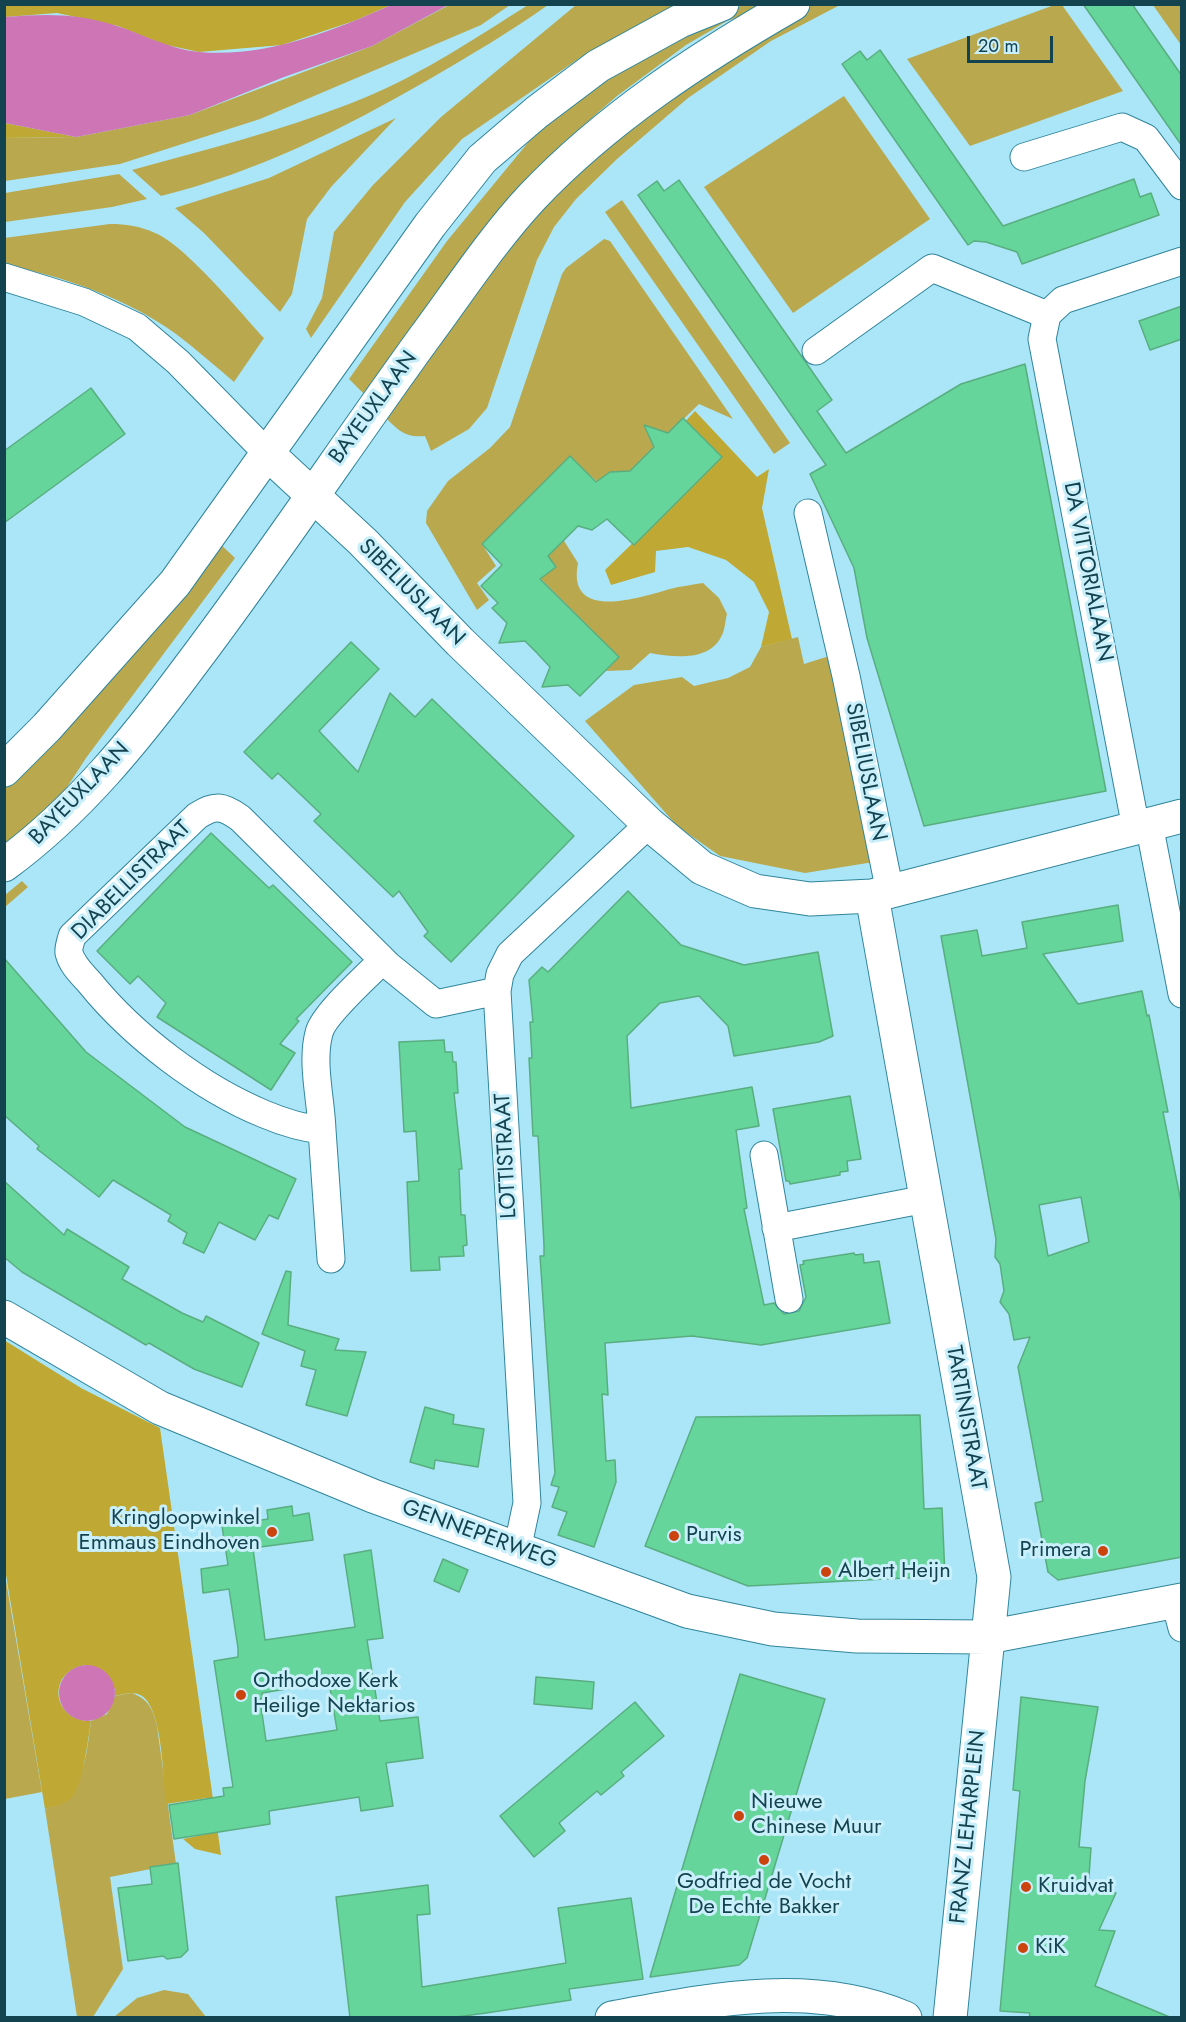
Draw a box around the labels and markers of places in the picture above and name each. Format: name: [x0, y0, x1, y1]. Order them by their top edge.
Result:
place label: Kringloopwinkel Emmaus Eindhoven: [79, 1506, 260, 1558]
place label: Purvis: [686, 1523, 742, 1549]
marker: Kringloopwinkel Emmaus Eindhoven: [265, 1525, 279, 1539]
marker: Purvis: [667, 1529, 681, 1543]
place label: Primera: [1020, 1538, 1091, 1564]
marker: Primera: [1096, 1544, 1110, 1558]
place label: Albert Heijn: [838, 1559, 951, 1585]
marker: Albert Heijn: [819, 1565, 833, 1579]
place label: Orthodoxe Kerk Heilige Nektarios: [253, 1669, 415, 1720]
marker: Orthodoxe Kerk Heilige Nektarios: [234, 1688, 248, 1702]
place label: Nieuwe Chinese Muur: [751, 1790, 881, 1842]
marker: Nieuwe Chinese Muur: [732, 1809, 746, 1823]
marker: Godfried de Vocht De Echte Bakker: [757, 1853, 771, 1867]
place label: Godfried de Vocht De Echte Bakker: [677, 1870, 851, 1922]
place label: Kruidvat: [1038, 1874, 1113, 1900]
marker: Kruidvat: [1019, 1880, 1033, 1894]
place label: KiK: [1035, 1935, 1066, 1961]
marker: KiK: [1016, 1941, 1030, 1955]

